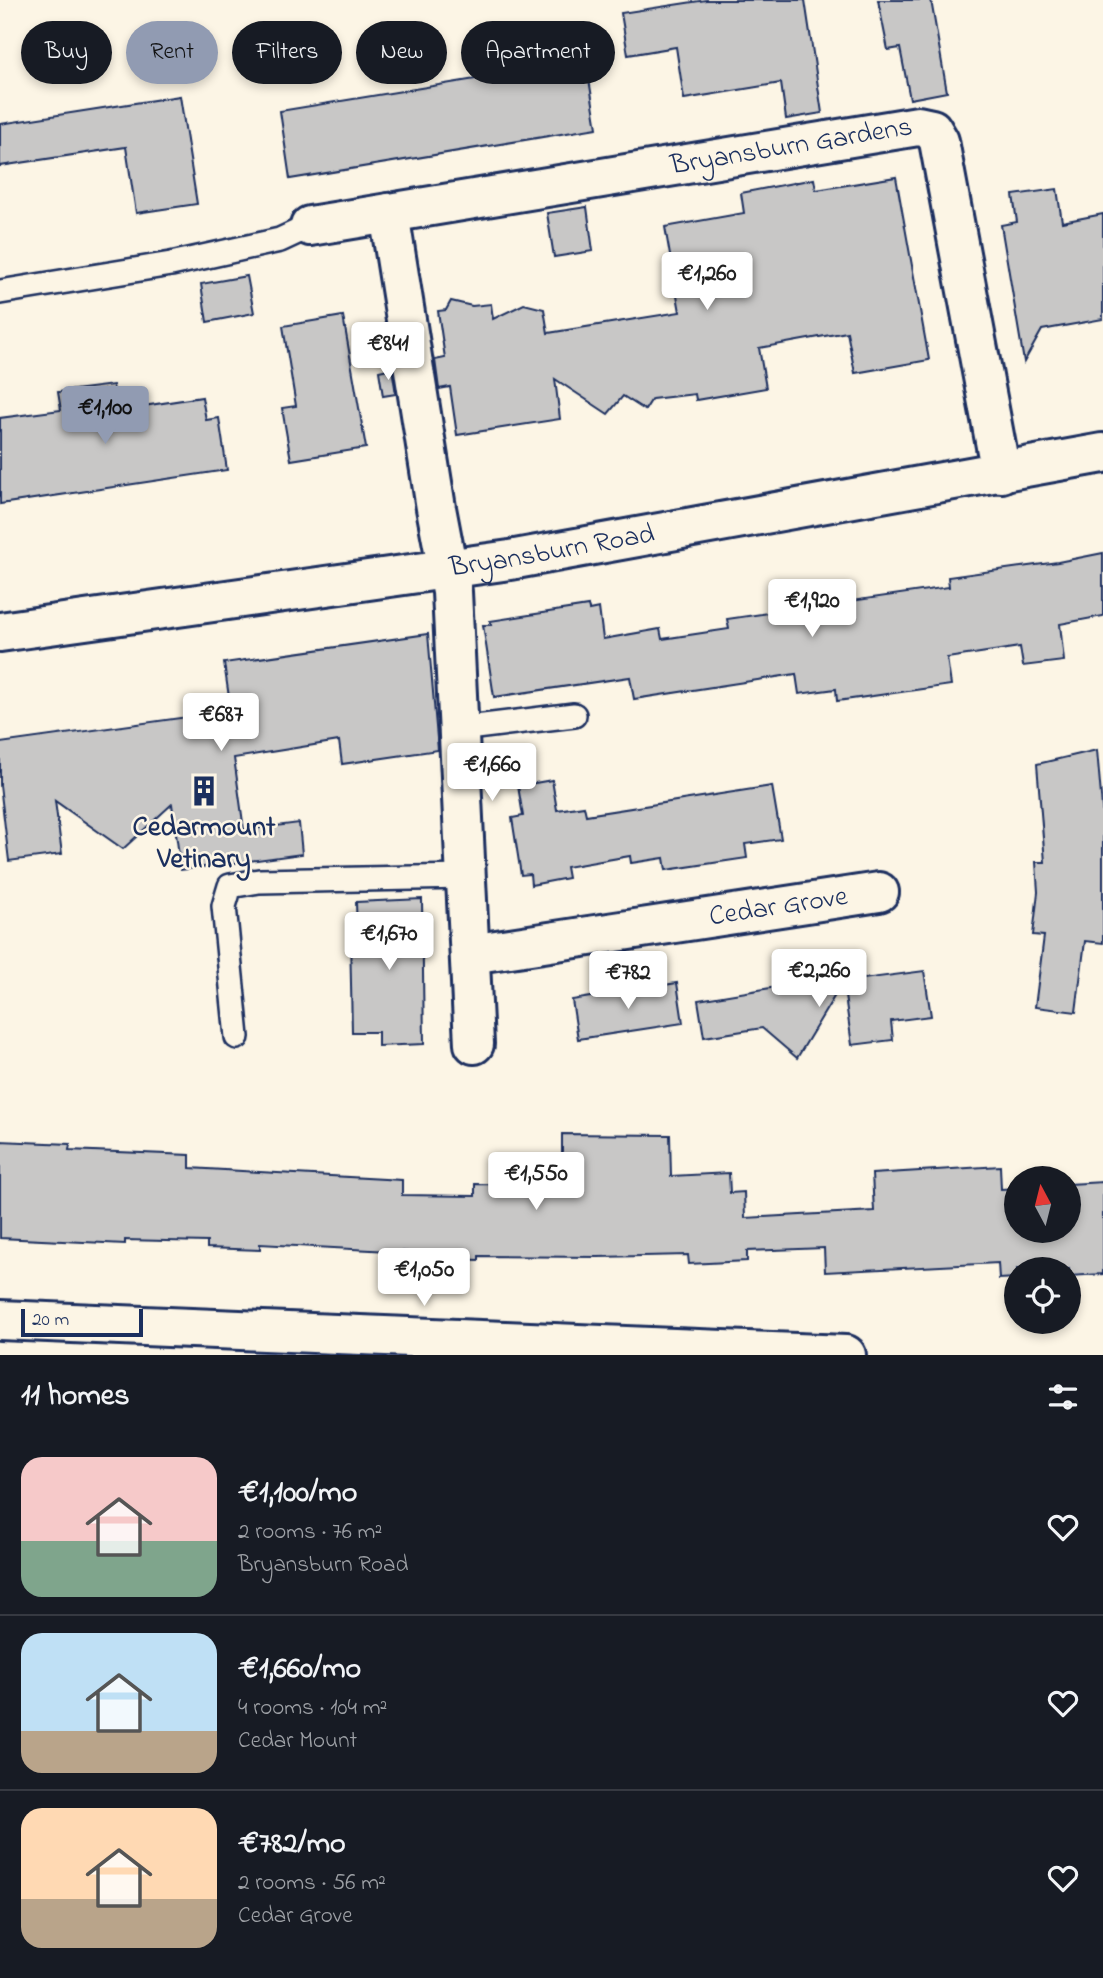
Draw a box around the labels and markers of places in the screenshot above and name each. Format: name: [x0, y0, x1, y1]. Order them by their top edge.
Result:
pin: €1,260: [650, 252, 764, 312]
pin: €841: [347, 322, 429, 382]
pin: €1,100: [48, 386, 162, 446]
pin: €1,920: [755, 580, 869, 639]
pin: €687: [180, 694, 262, 753]
pin: €1,660: [435, 744, 549, 803]
building icon: Cedarmount Vetinary: [187, 774, 221, 808]
place label: Cedarmount Vetinary: [133, 808, 276, 881]
pin: €1,670: [332, 912, 446, 972]
pin: €2,260: [762, 950, 876, 1009]
pin: €782: [587, 951, 669, 1011]
pin: €1,550: [479, 1152, 593, 1212]
pin: €1,050: [367, 1248, 481, 1308]

